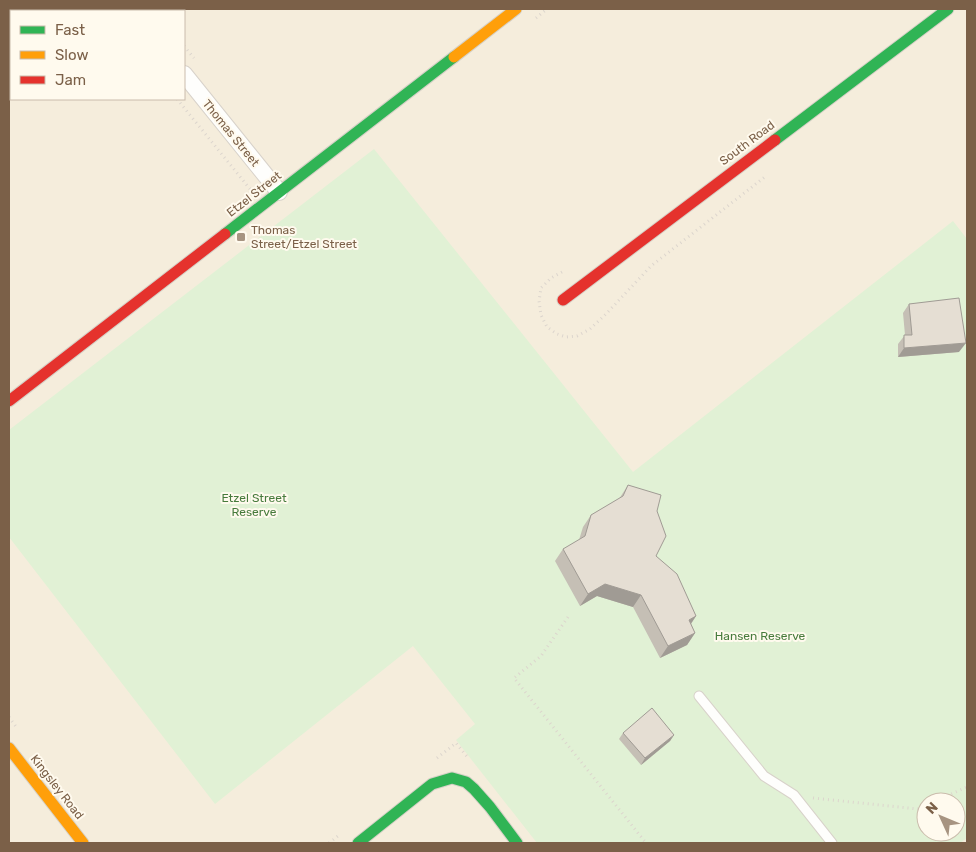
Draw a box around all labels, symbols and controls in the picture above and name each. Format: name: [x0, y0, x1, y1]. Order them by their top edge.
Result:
legend: [10, 10, 185, 100]
text: Fast: [55, 21, 85, 39]
text: Slow: [55, 46, 88, 64]
text: Jam: [55, 71, 86, 89]
street label: Thomas Street: [200, 97, 262, 169]
street label: South Road: [717, 118, 777, 168]
street label: Etzel Street: [224, 168, 284, 220]
place label: Thomas Street/Etzel Street: [251, 223, 357, 251]
marker: Thomas Street/Etzel Street: [235, 231, 247, 243]
park label: Etzel Street Reserve: [221, 491, 287, 519]
park label: Hansen Reserve: [715, 629, 806, 643]
street label: Kingsley Road: [28, 752, 86, 822]
north arrow: [916, 792, 966, 842]
text: N: [922, 799, 942, 818]

